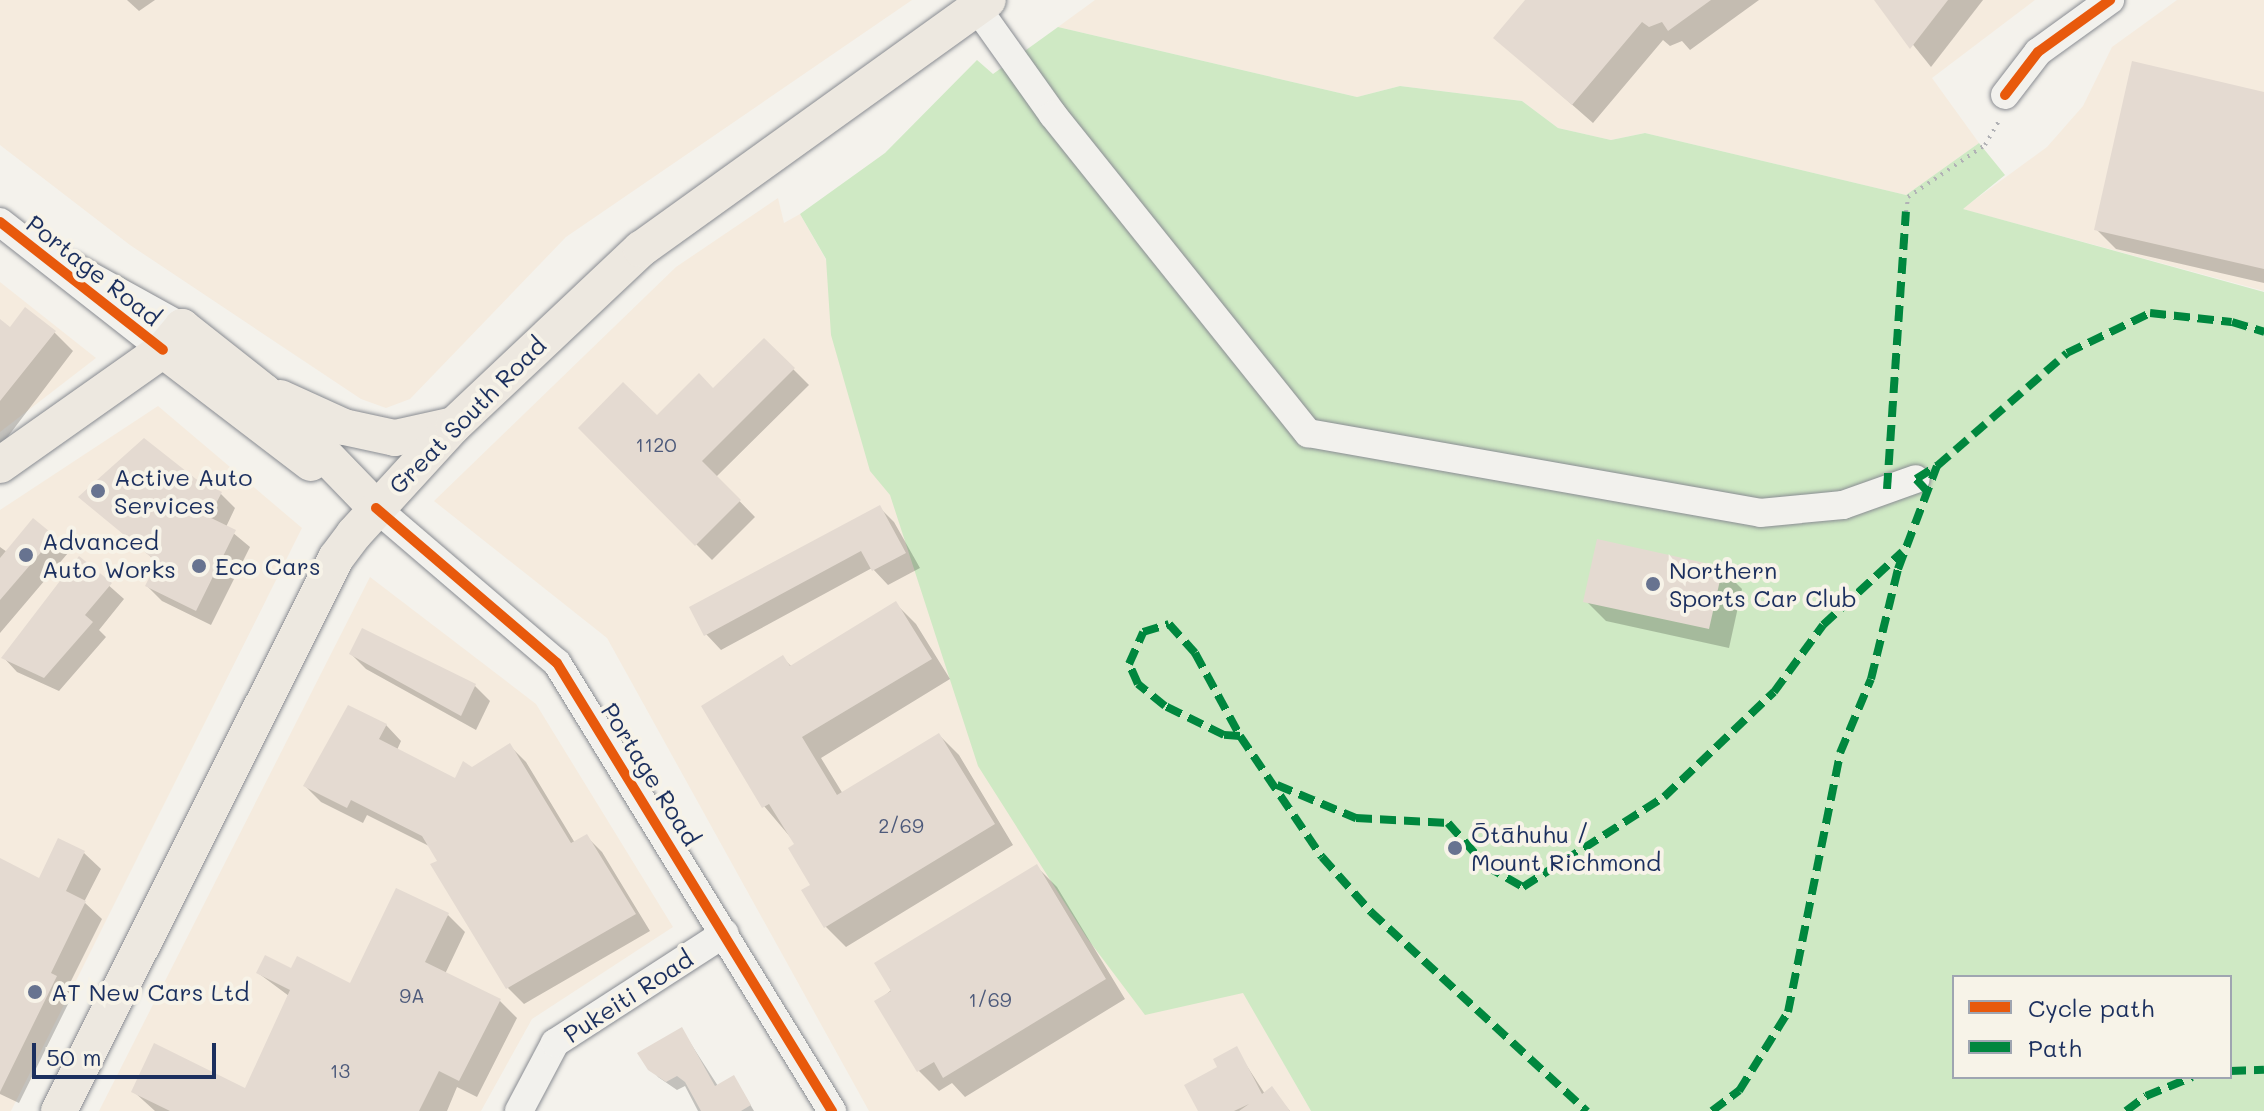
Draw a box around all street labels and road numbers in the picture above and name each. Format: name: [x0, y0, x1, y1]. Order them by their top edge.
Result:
street label: Portage Road: [21, 209, 167, 331]
street label: Great South Road: [382, 330, 552, 500]
street label: Portage Road: [596, 697, 706, 851]
street label: Pukeiti Road: [558, 944, 698, 1048]

